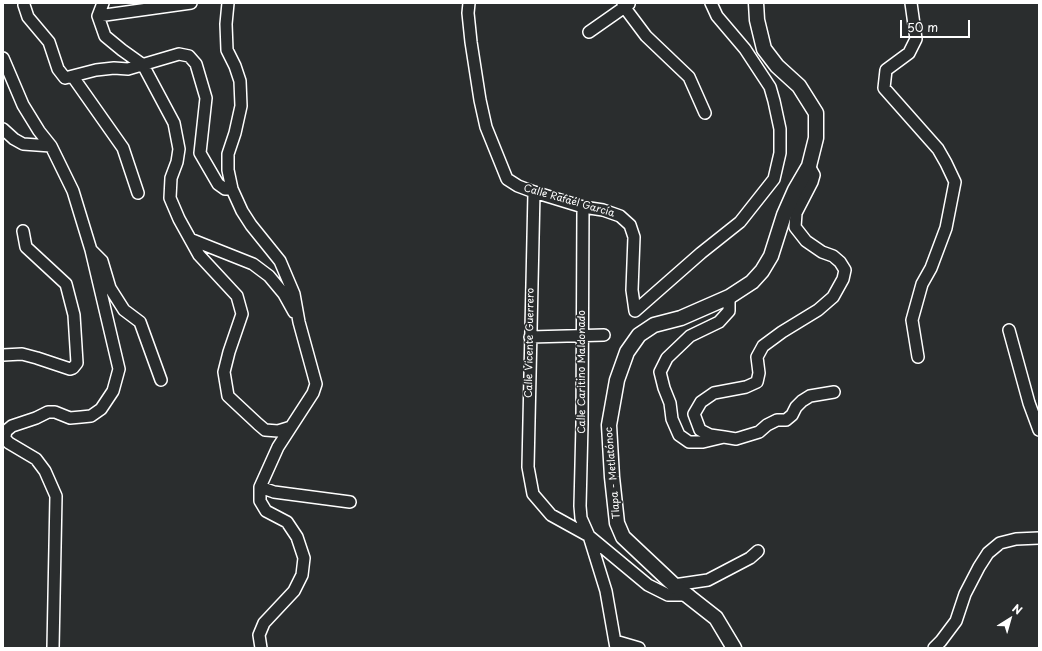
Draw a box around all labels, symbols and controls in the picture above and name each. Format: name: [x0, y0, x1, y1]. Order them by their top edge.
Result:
scale bar: [902, 12, 972, 38]
text: 50 m: [907, 18, 938, 36]
street label: Calle Rafaél García: [522, 182, 616, 220]
street label: Calle Vicente Guerrero: [523, 288, 537, 398]
street label: Calle Caritino Maldonado: [576, 310, 588, 434]
street label: Tlapa - Metlatónoc: [603, 427, 623, 519]
north arrow: [990, 599, 1030, 639]
text: N: [1009, 600, 1026, 618]

